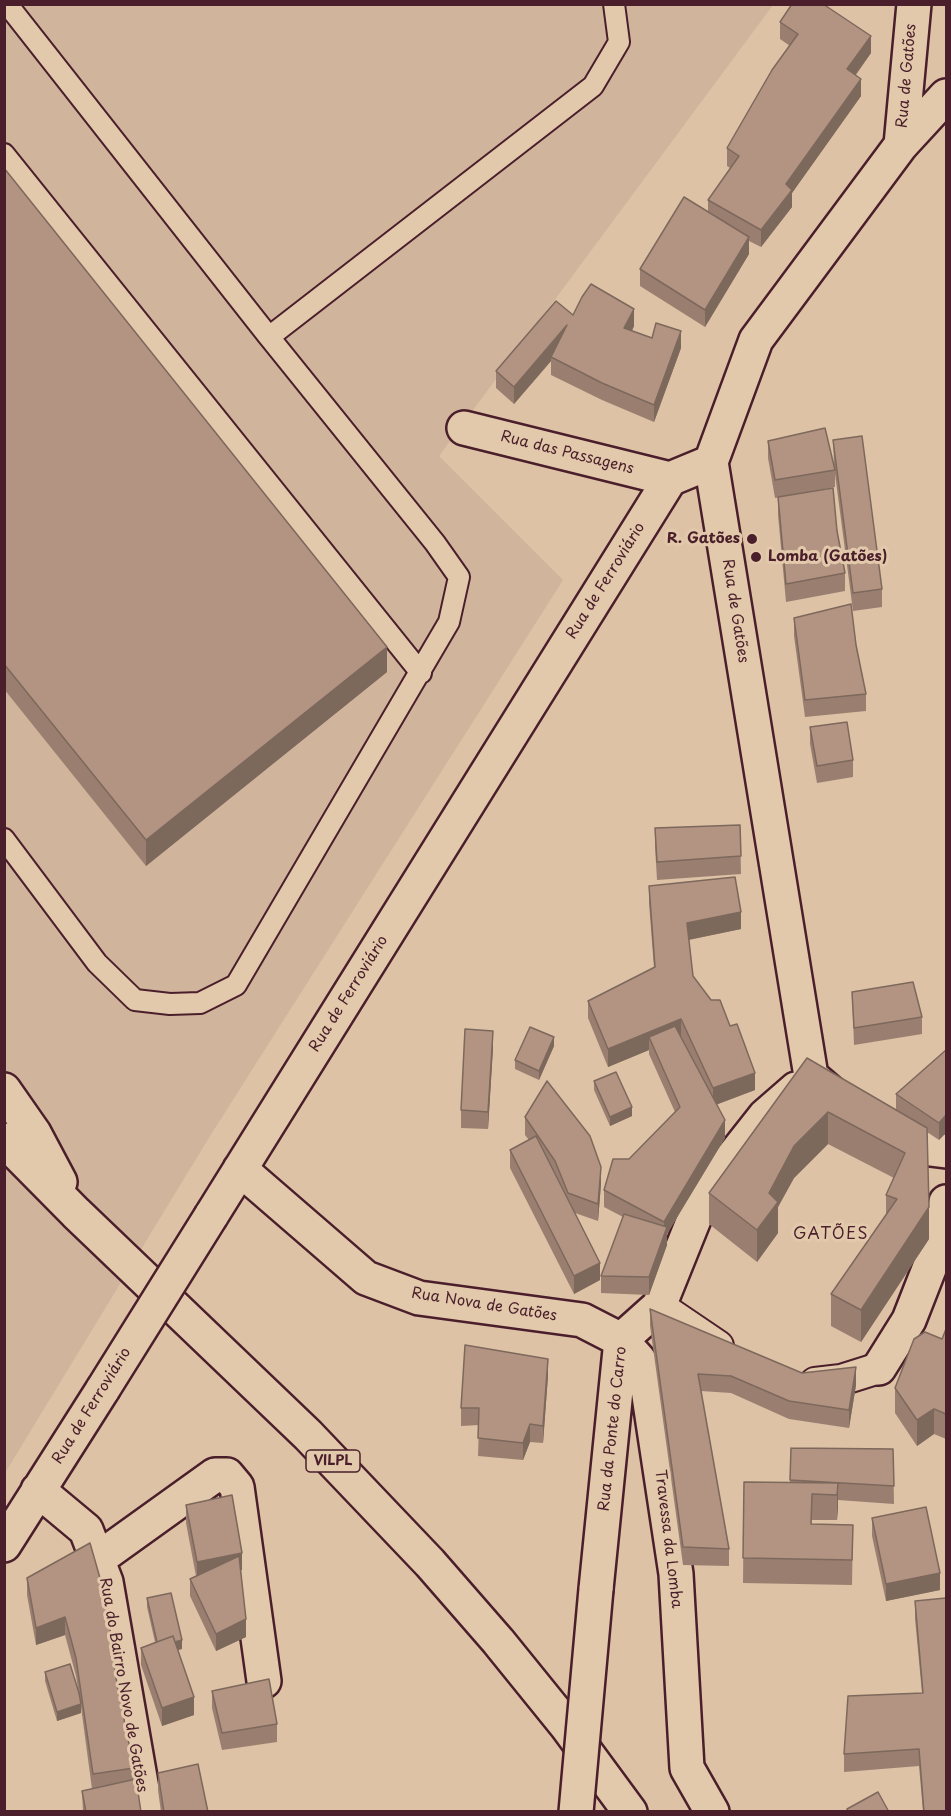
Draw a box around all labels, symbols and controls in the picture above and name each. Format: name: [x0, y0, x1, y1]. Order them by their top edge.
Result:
street label: Rua de Gatões: [893, 23, 921, 129]
street label: Rua das Passagens: [498, 428, 636, 478]
street label: Rua de Ferroviário: [563, 519, 649, 643]
place label: R. Gatões: [667, 530, 740, 548]
marker: R. Gatões: [745, 532, 759, 546]
place label: Lomba (Gatões): [768, 548, 887, 566]
marker: Lomba (Gatões): [749, 550, 763, 564]
street label: Rua de Gatões: [718, 558, 752, 664]
street label: Rua de Ferroviário: [306, 932, 392, 1056]
district label: GATÕES: [793, 1225, 869, 1245]
street label: Rua Nova de Gatões: [410, 1285, 558, 1325]
street label: Rua de Ferroviário: [49, 1344, 135, 1468]
street label: Rua da Ponte do Carro: [595, 1346, 631, 1512]
road number: VILPL: [306, 1450, 360, 1472]
street label: Travessa da Lomba: [651, 1469, 685, 1609]
street label: Rua do Bairro Novo de Gatões: [95, 1576, 151, 1794]

